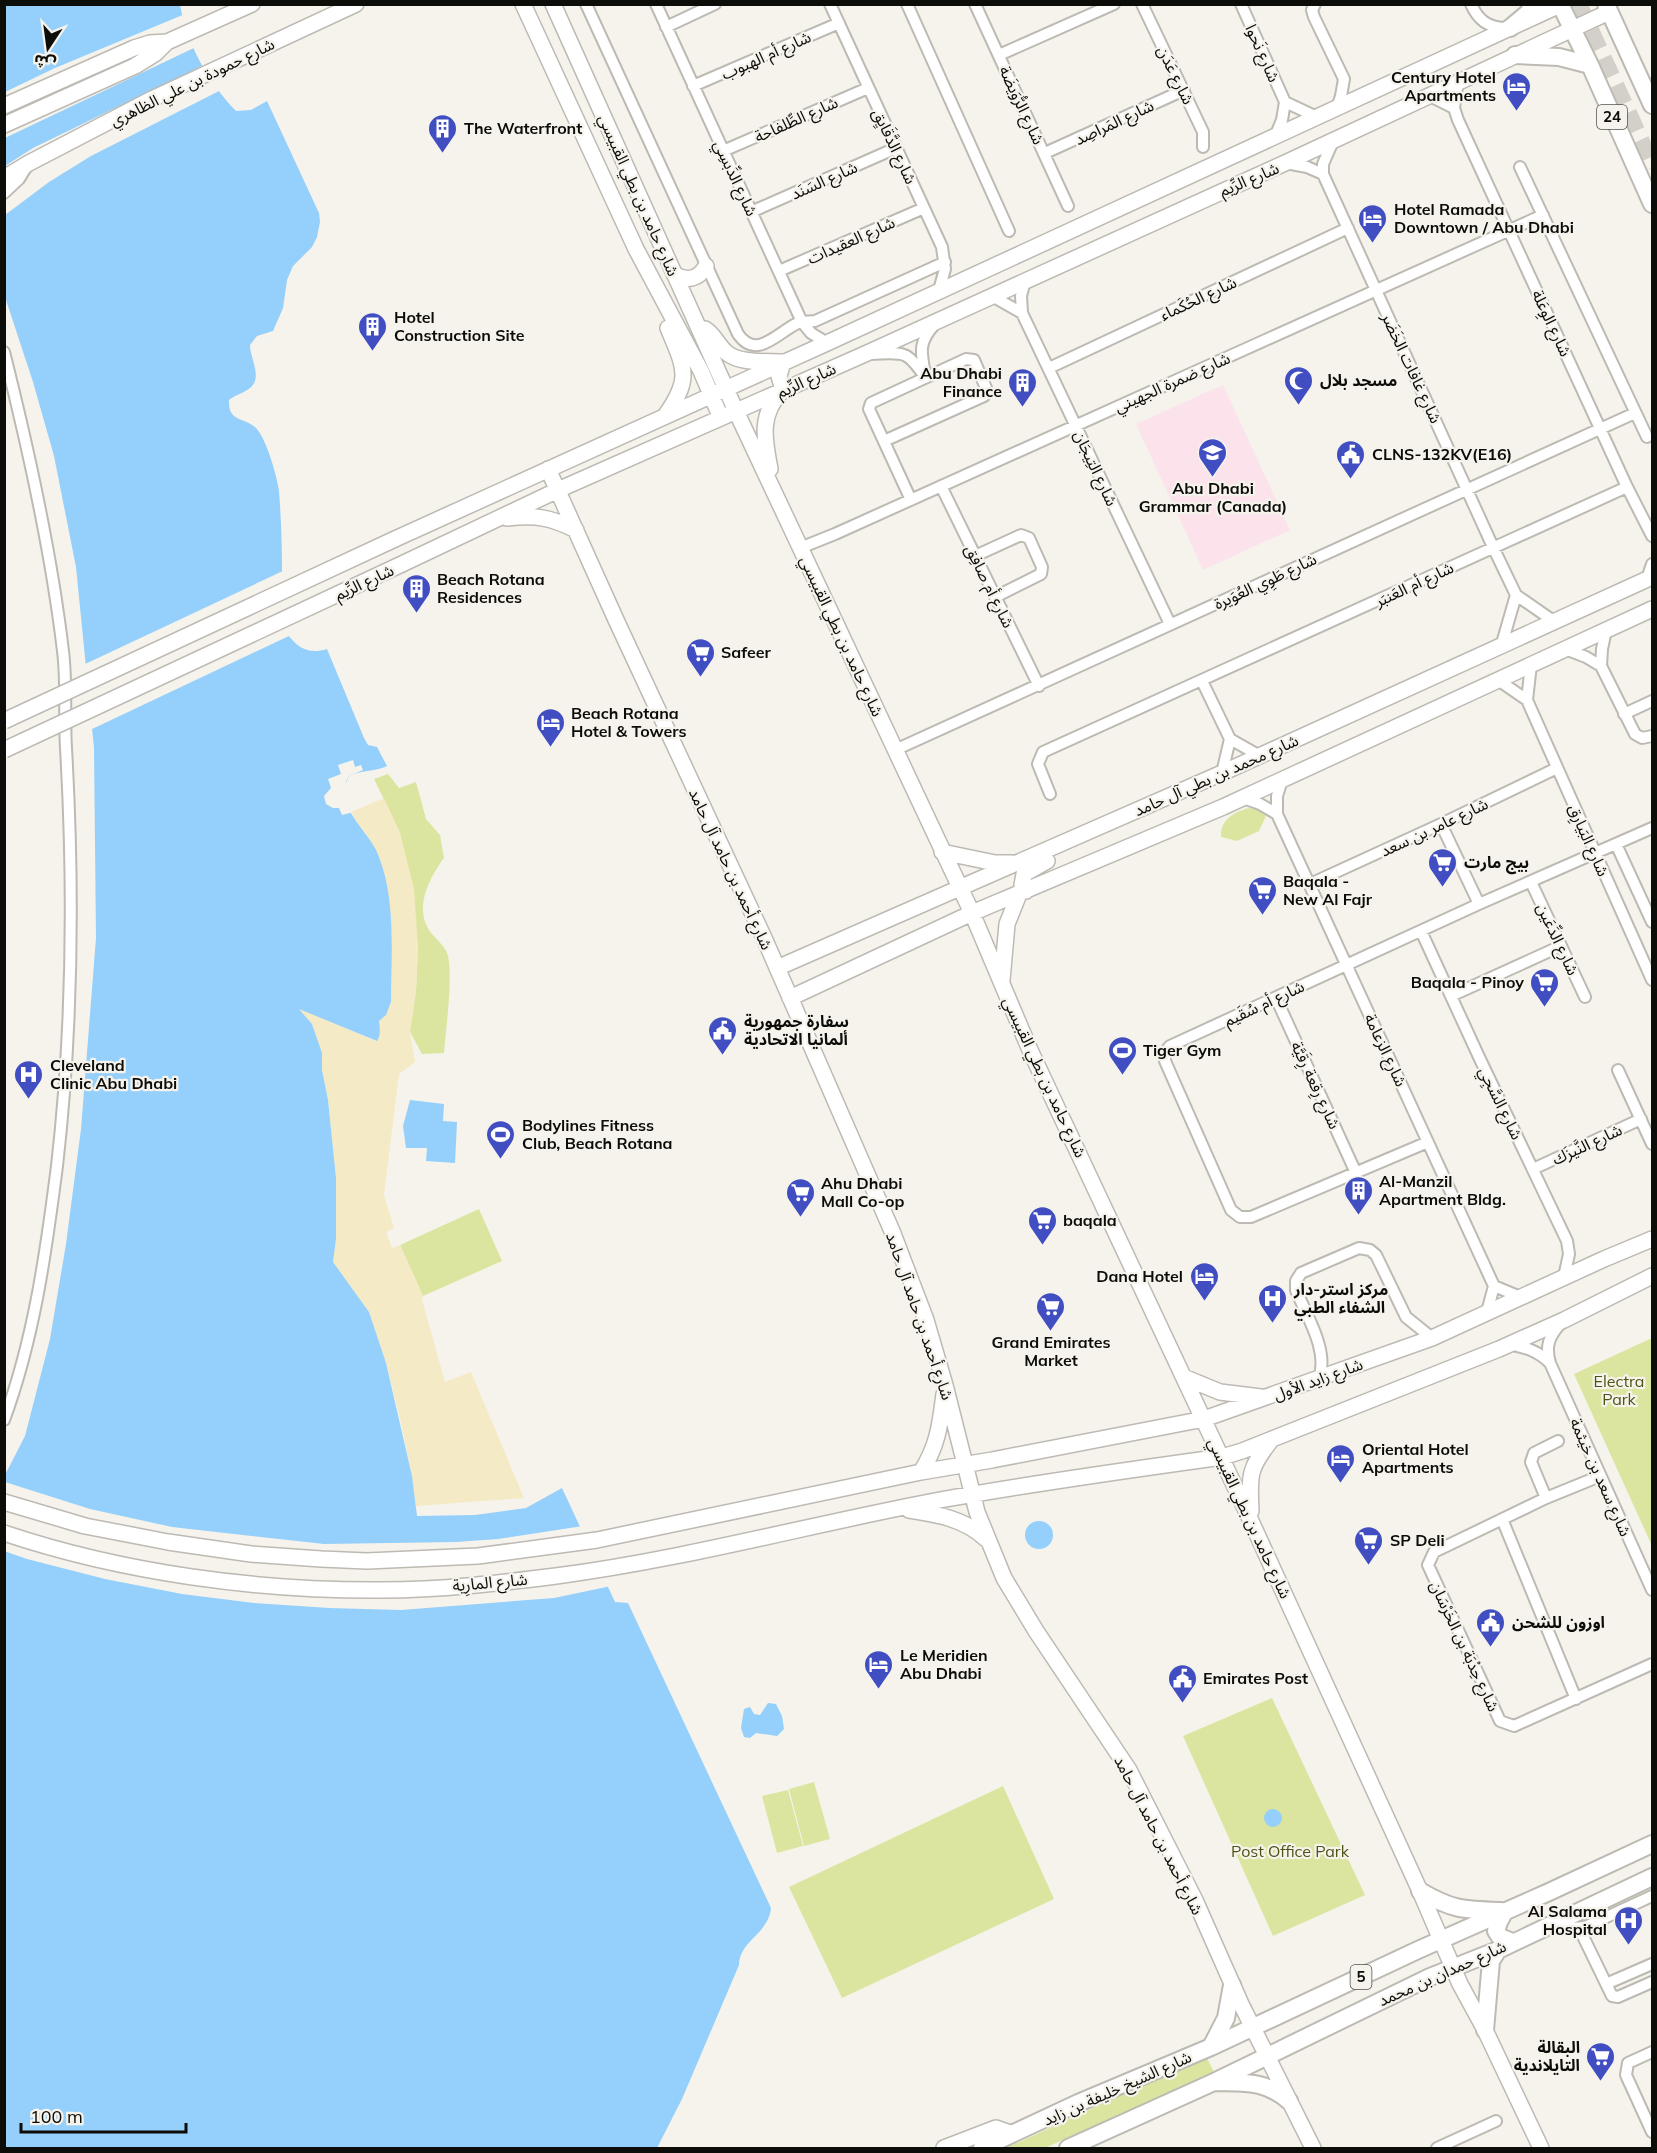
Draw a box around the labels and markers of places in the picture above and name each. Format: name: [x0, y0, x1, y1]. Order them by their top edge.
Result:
place label: Century Hotel Apartments: [1391, 67, 1496, 105]
hotel icon: Century Hotel Apartments: [1501, 70, 1533, 112]
building icon: The Waterfront: [427, 112, 459, 154]
place label: The Waterfront: [464, 118, 582, 138]
place label: Hotel Ramada Downtown / Abu Dhabi: [1394, 199, 1574, 237]
hotel icon: Hotel Ramada Downtown / Abu Dhabi: [1357, 202, 1389, 244]
place label: Hotel Construction Site: [394, 307, 525, 345]
building icon: Hotel Construction Site: [357, 310, 389, 352]
place label: Abu Dhabi Finance: [920, 363, 1002, 401]
mosque icon: مسجد بلال: [1283, 364, 1315, 406]
building icon: Abu Dhabi Finance: [1007, 366, 1039, 408]
place label: مسجد بلال: [1320, 370, 1397, 390]
school or university icon: Abu Dhabi Grammar (Canada): [1197, 436, 1229, 478]
public building icon: CLNS-132KV(E16): [1335, 438, 1367, 480]
place label: CLNS-132KV(E16): [1372, 444, 1512, 464]
place label: Abu Dhabi Grammar (Canada): [1139, 478, 1287, 516]
place label: Beach Rotana Residences: [437, 569, 545, 607]
building icon: Beach Rotana Residences: [400, 572, 432, 614]
supermarket icon: Safeer: [684, 636, 716, 678]
place label: Safeer: [721, 642, 771, 662]
place label: Beach Rotana Hotel & Towers: [571, 703, 686, 741]
hotel icon: Beach Rotana Hotel & Towers: [534, 706, 566, 748]
supermarket icon: بيج مارت: [1427, 846, 1459, 888]
place label: بيج مارت: [1464, 852, 1529, 875]
place label: Baqala - New Al Fajr: [1283, 871, 1373, 909]
supermarket icon: Baqala - New Al Fajr: [1246, 874, 1278, 916]
supermarket icon: Baqala - Pinoy: [1529, 966, 1561, 1008]
place label: Baqala - Pinoy: [1411, 972, 1524, 992]
place label: سفارة جمهورية ألمانيا الاتحادية: [744, 1011, 849, 1049]
public building icon: سفارة جمهورية ألمانيا الاتحادية: [707, 1014, 739, 1056]
sports icon: Tiger Gym: [1106, 1034, 1138, 1076]
place label: Tiger Gym: [1143, 1040, 1221, 1060]
place label: Cleveland Clinic Abu Dhabi: [50, 1055, 177, 1093]
hospital icon: Cleveland Clinic Abu Dhabi: [13, 1058, 45, 1100]
place label: Bodylines Fitness Club, Beach Rotana: [522, 1115, 672, 1153]
sports icon: Bodylines Fitness Club, Beach Rotana: [485, 1118, 517, 1160]
place label: Al-Manzil Apartment Bldg.: [1379, 1171, 1506, 1209]
place label: Ahu Dhabi Mall Co-op: [821, 1173, 904, 1211]
building icon: Al-Manzil Apartment Bldg.: [1342, 1174, 1374, 1216]
supermarket icon: Ahu Dhabi Mall Co-op: [784, 1176, 816, 1218]
supermarket icon: baqala: [1026, 1204, 1058, 1246]
place label: baqala: [1063, 1210, 1117, 1230]
hotel icon: Dana Hotel: [1188, 1260, 1220, 1302]
place label: Dana Hotel: [1096, 1266, 1183, 1286]
place label: مركز استر-دار الشفاء الطبي: [1293, 1279, 1388, 1321]
hospital icon: مركز استر-دار الشفاء الطبي: [1257, 1282, 1289, 1324]
supermarket icon: Grand Emirates Market: [1035, 1290, 1067, 1332]
place label: Grand Emirates Market: [992, 1332, 1110, 1370]
place label: Oriental Hotel Apartments: [1362, 1439, 1469, 1477]
hotel icon: Oriental Hotel Apartments: [1325, 1442, 1357, 1484]
supermarket icon: SP Deli: [1353, 1524, 1385, 1566]
place label: SP Deli: [1390, 1530, 1445, 1550]
public building icon: اوزون للشحن: [1475, 1606, 1507, 1648]
place label: اوزون للشحن: [1512, 1612, 1605, 1632]
place label: Le Meridien Abu Dhabi: [900, 1645, 988, 1683]
hotel icon: Le Meridien Abu Dhabi: [863, 1648, 895, 1690]
public building icon: Emirates Post: [1166, 1662, 1198, 1704]
place label: Emirates Post: [1203, 1668, 1308, 1688]
place label: Al Salama Hospital: [1528, 1901, 1607, 1939]
hospital icon: Al Salama Hospital: [1612, 1904, 1644, 1946]
place label: البقالة التايلاندية: [1514, 2037, 1580, 2075]
supermarket icon: البقالة التايلاندية: [1585, 2040, 1617, 2082]

